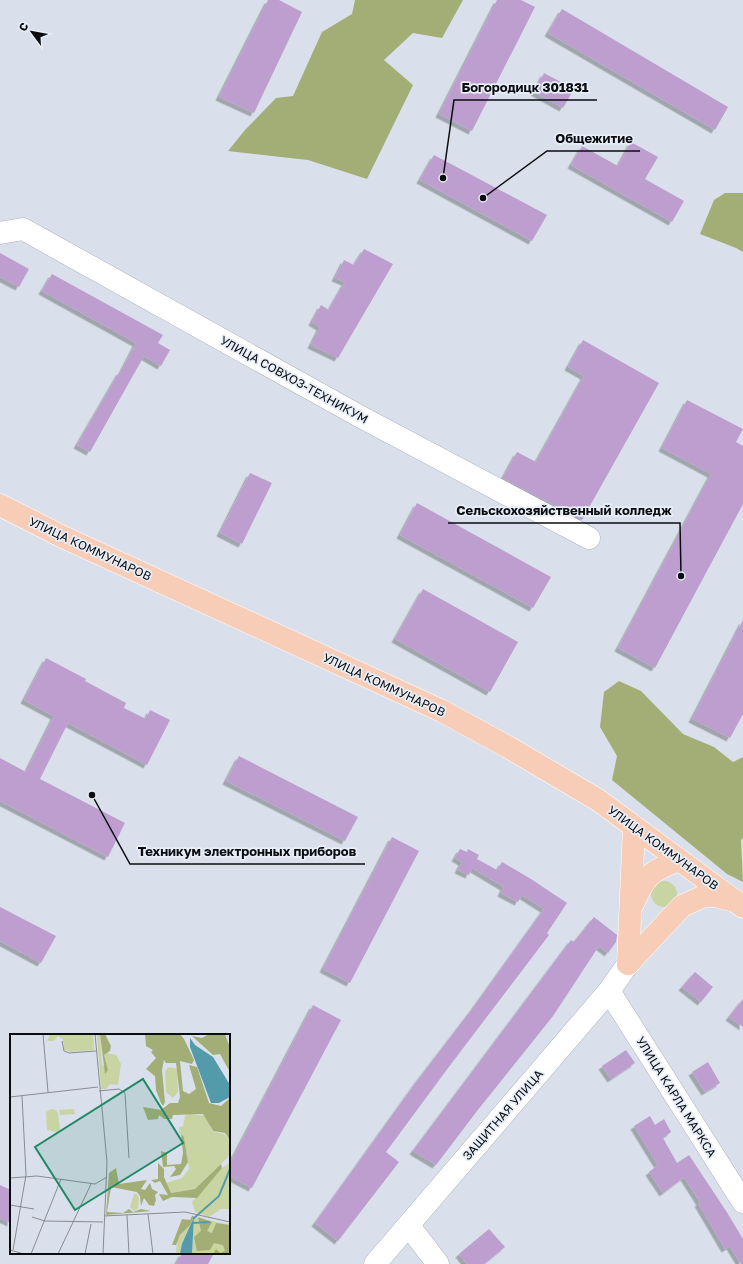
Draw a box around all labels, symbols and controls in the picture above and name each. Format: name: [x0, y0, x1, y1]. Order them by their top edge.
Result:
north arrow: [12, 12, 52, 52]
text: С: [16, 20, 31, 33]
callout: Богородицк 301831: [454, 75, 597, 100]
text: Богородицк 301831: [461, 79, 589, 95]
callout: Общежитие: [547, 126, 640, 151]
text: Общежитие: [555, 130, 633, 146]
street label: УЛИЦА СОВХОЗ-ТЕХНИКУМ: [218, 333, 371, 427]
callout: Сельскохозяйственный колледж: [448, 498, 680, 523]
text: Сельскохозяйственный колледж: [456, 502, 672, 518]
street label: УЛИЦА КОММУНАРОВ: [27, 514, 154, 584]
street label: УЛИЦА КОММУНАРОВ: [321, 650, 448, 720]
street label: УЛИЦА КОММУНАРОВ: [605, 802, 722, 893]
callout: Техникум электронных приборов: [130, 839, 365, 864]
text: Техникум электронных приборов: [138, 843, 357, 859]
inset map: [10, 1034, 230, 1254]
street label: УЛИЦА КАРЛА МАРКСА: [633, 1034, 720, 1160]
street label: ЗАЩИТНАЯ УЛИЦА: [459, 1066, 546, 1163]

